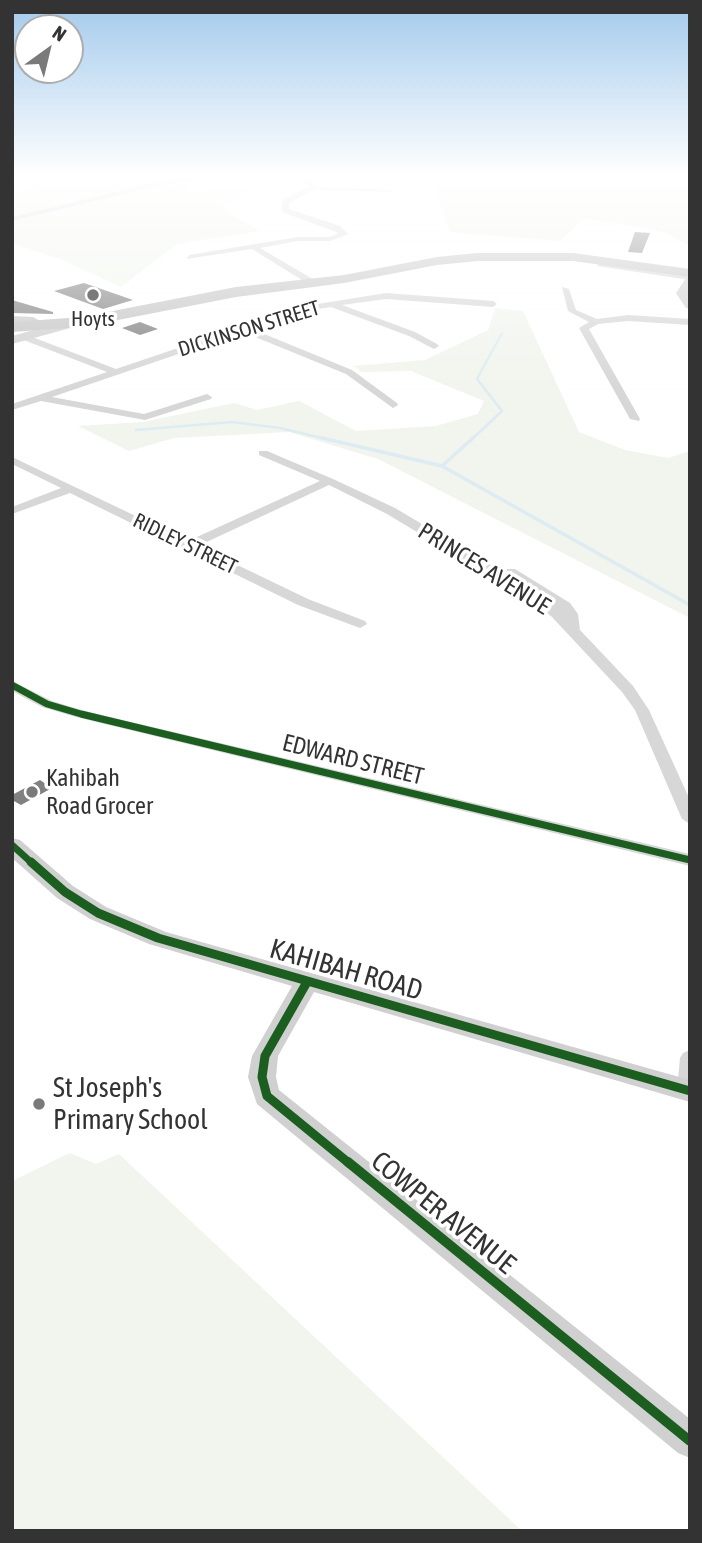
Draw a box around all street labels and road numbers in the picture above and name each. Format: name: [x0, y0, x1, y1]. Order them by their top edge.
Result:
street label: DICKINSON STREET: [175, 296, 323, 362]
street label: RIDLEY STREET: [129, 508, 241, 580]
street label: PRINCES AVENUE: [413, 517, 555, 621]
street label: EDWARD STREET: [279, 729, 427, 791]
street label: KAHIBAH ROAD: [266, 932, 426, 1008]
street label: COWPER AVENUE: [364, 1145, 522, 1281]

